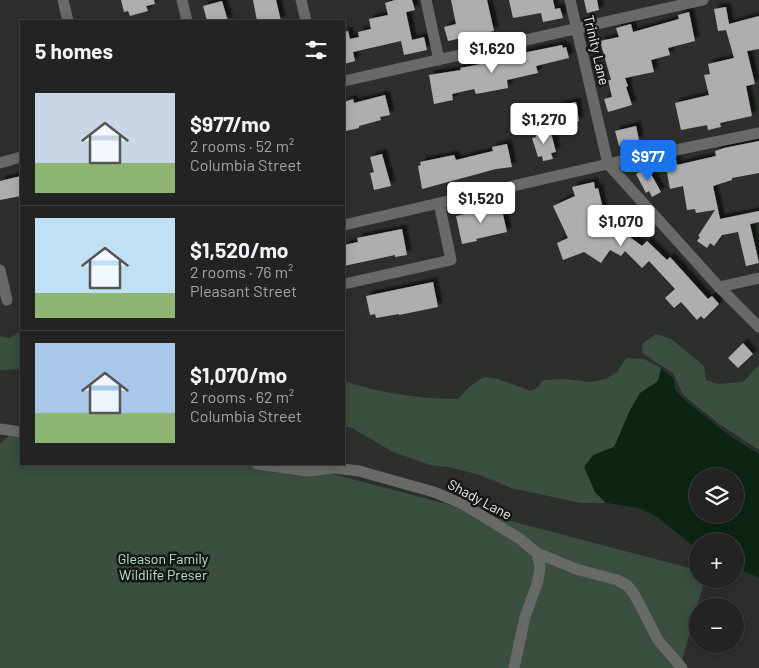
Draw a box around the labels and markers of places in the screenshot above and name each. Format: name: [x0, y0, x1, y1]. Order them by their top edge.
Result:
pin: $1,620: [451, 32, 533, 74]
pin: $1,270: [503, 102, 585, 145]
pin: $977: [618, 140, 678, 182]
pin: $1,520: [440, 182, 522, 224]
pin: $1,070: [580, 204, 662, 247]

